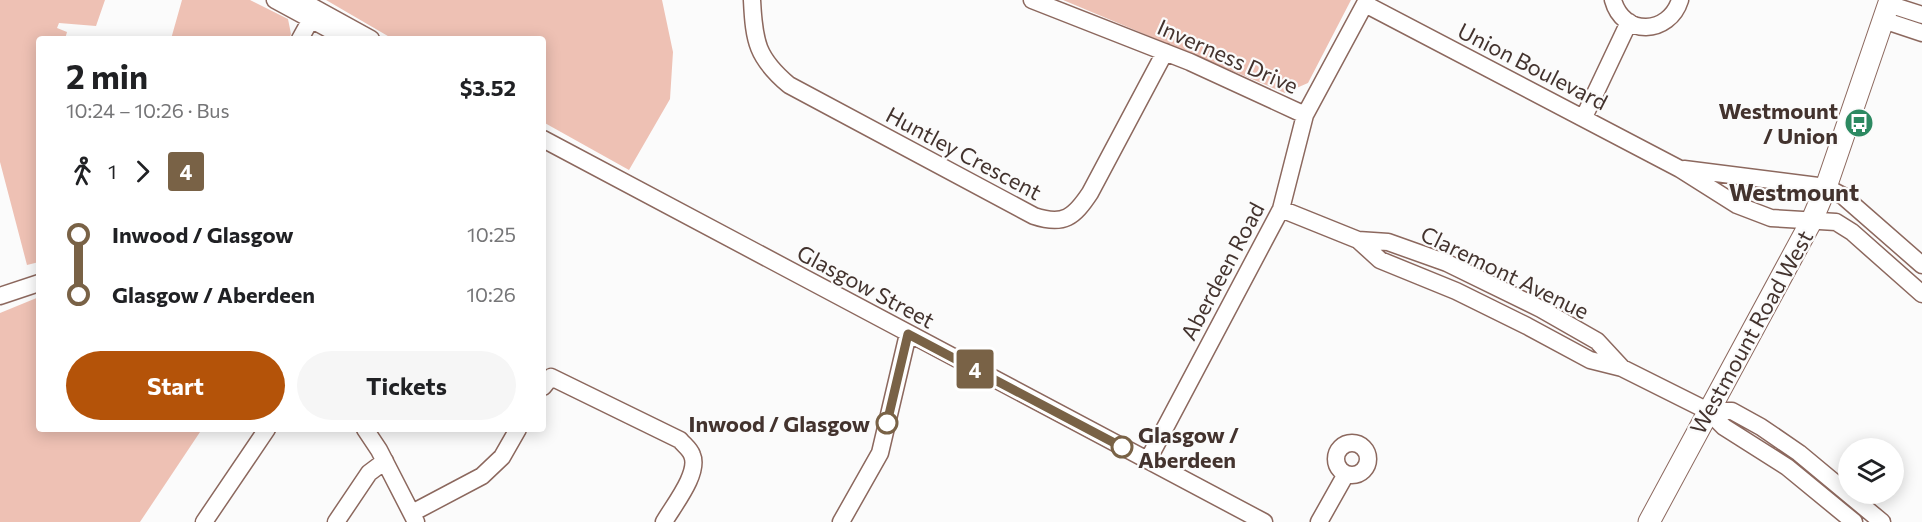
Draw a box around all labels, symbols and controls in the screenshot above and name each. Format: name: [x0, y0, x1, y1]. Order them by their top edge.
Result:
street label: Inverness Drive: [1153, 13, 1303, 99]
street label: Union Boulevard: [1454, 17, 1612, 115]
text: 2 min: [66, 55, 148, 96]
text: $3.52: [460, 74, 516, 101]
place label: Westmount / Union: [1719, 97, 1838, 149]
text: 10:24 – 10:26 · Bus: [66, 98, 230, 122]
street label: Huntley Crescent: [882, 101, 1046, 205]
bus stop icon: Westmount / Union: [1843, 107, 1875, 139]
icon: walk: [66, 155, 99, 188]
icon: forward: [126, 155, 159, 188]
text: 1: [108, 159, 117, 183]
text: 4: [180, 159, 192, 184]
district label: Westmount: [1729, 177, 1859, 206]
street label: Aberdeen Road: [1174, 197, 1270, 345]
street label: Claremont Avenue: [1417, 220, 1593, 324]
text: Inwood / Glasgow: [112, 221, 293, 248]
text: 10:25: [467, 222, 516, 246]
street label: Westmount Road West: [1684, 225, 1818, 439]
street label: Glasgow Street: [793, 238, 939, 334]
text: Glasgow / Aberdeen: [112, 281, 315, 308]
text: 10:26: [467, 282, 516, 306]
line badge: 4: [956, 350, 994, 388]
button: Start: [66, 351, 285, 420]
button: Tickets: [297, 351, 516, 420]
text: 4: [969, 357, 981, 382]
place label: Inwood / Glasgow: [689, 410, 870, 437]
marker: Inwood / Glasgow: [876, 412, 898, 434]
place label: Glasgow / Aberdeen: [1138, 421, 1239, 473]
marker: Glasgow / Aberdeen: [1111, 436, 1133, 458]
map controls: [1838, 438, 1904, 504]
button: layers: [1838, 438, 1904, 504]

